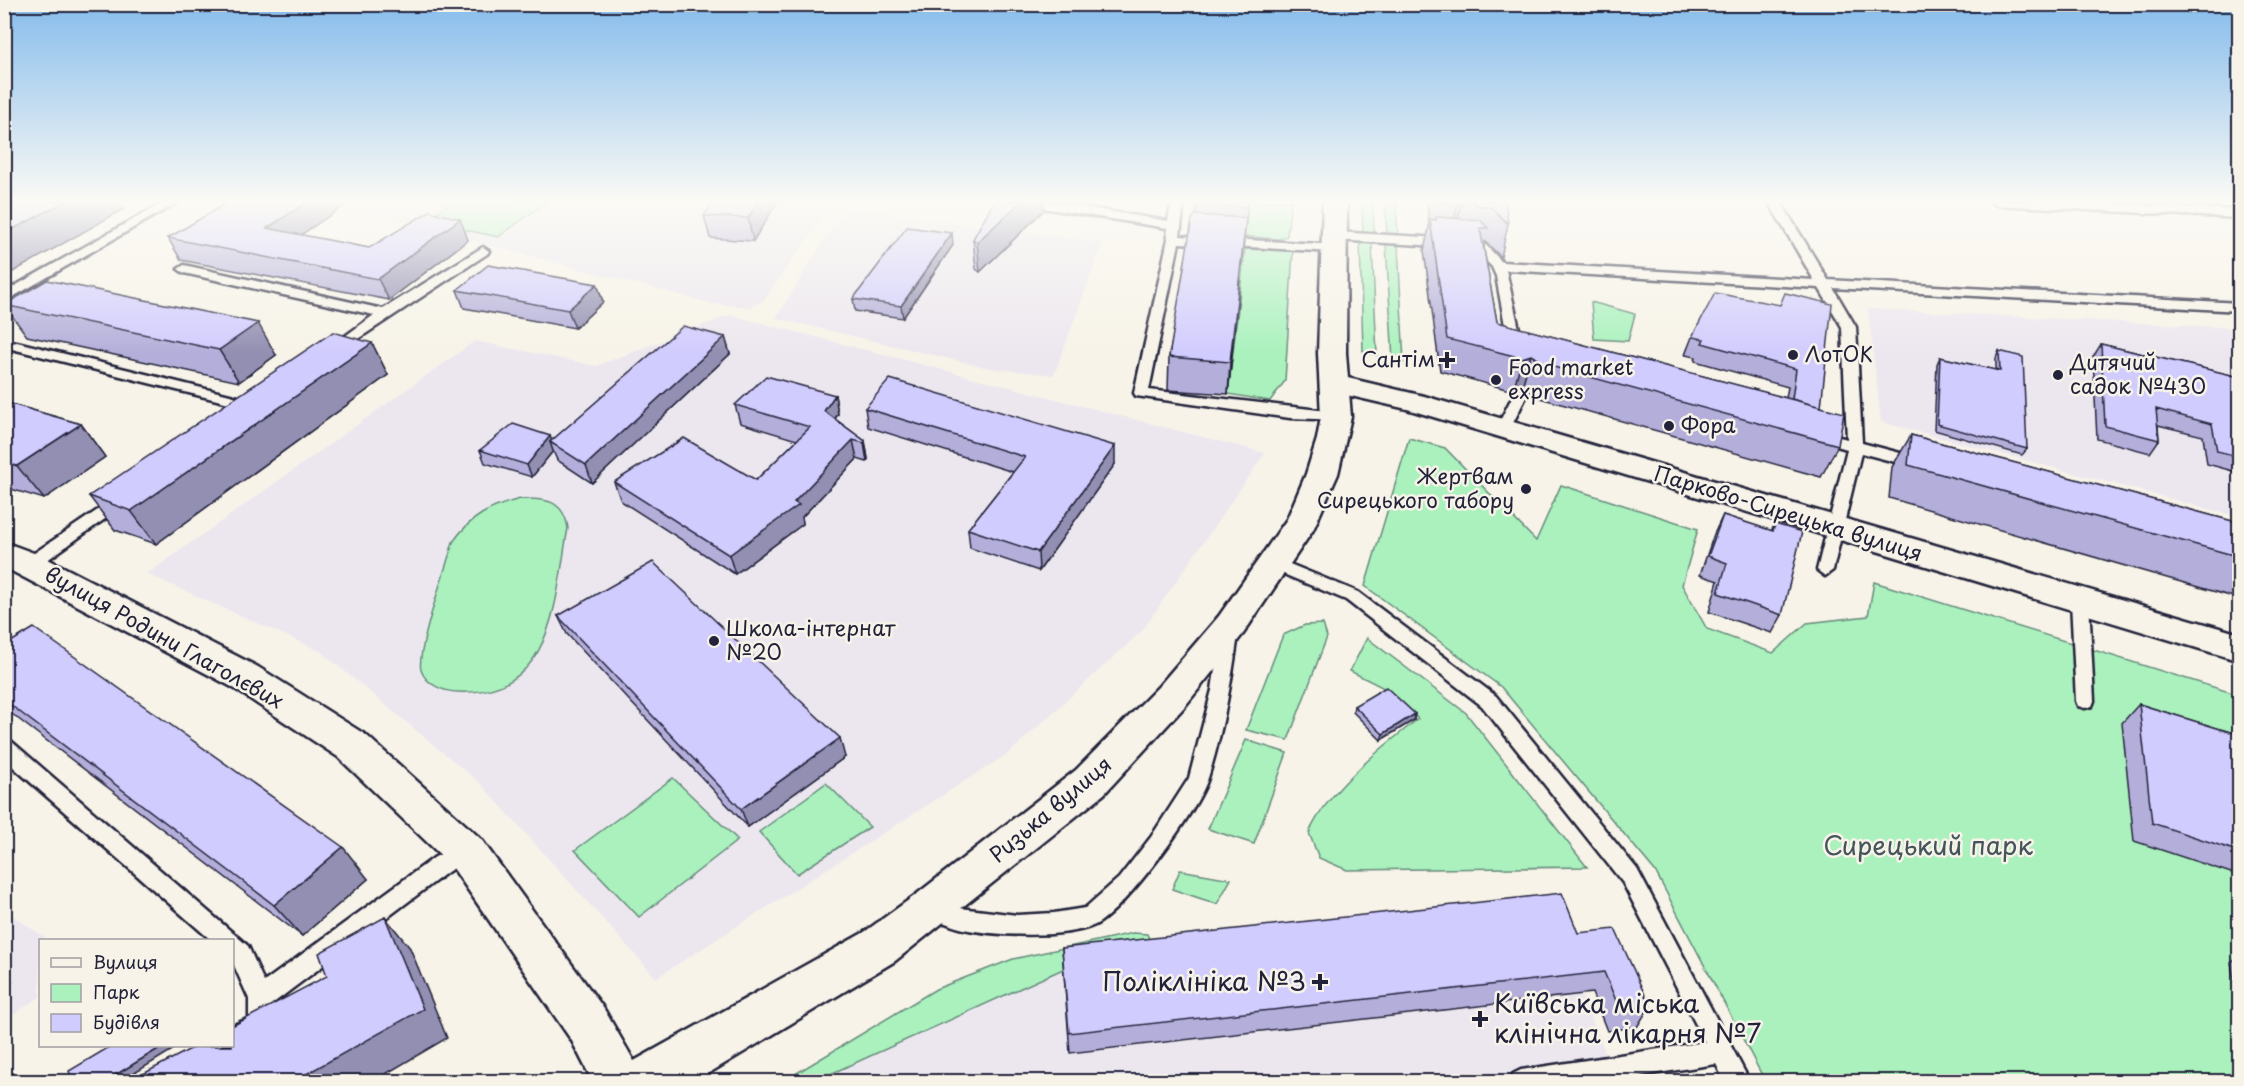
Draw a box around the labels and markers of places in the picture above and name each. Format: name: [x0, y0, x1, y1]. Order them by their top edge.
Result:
place label: ЛотОК: [1805, 337, 1873, 369]
place label: Сантім: [1361, 342, 1435, 374]
place label: Дитячий садок №430: [2069, 345, 2206, 401]
marker: ЛотОК: [1786, 348, 1800, 362]
place label: Food market express: [1508, 350, 1633, 406]
marker: Сантім: [1440, 353, 1454, 367]
marker: Дитячий садок №430: [2051, 368, 2065, 382]
marker: Food market express: [1489, 373, 1503, 387]
place label: Фора: [1681, 408, 1736, 440]
marker: Фора: [1662, 419, 1676, 433]
place label: Жертвам Сирецького табору: [1317, 459, 1514, 515]
marker: Жертвам Сирецького табору: [1519, 482, 1533, 496]
place label: Школа-інтернат №20: [726, 611, 896, 667]
marker: Школа-інтернат №20: [707, 634, 721, 648]
place label: Поліклініка №3: [1102, 961, 1306, 1000]
marker: Поліклініка №3: [1311, 973, 1329, 991]
place label: Київська міська клінічна лікарня №7: [1494, 983, 1761, 1052]
marker: Київська міська клінічна лікарня №7: [1471, 1010, 1489, 1028]

